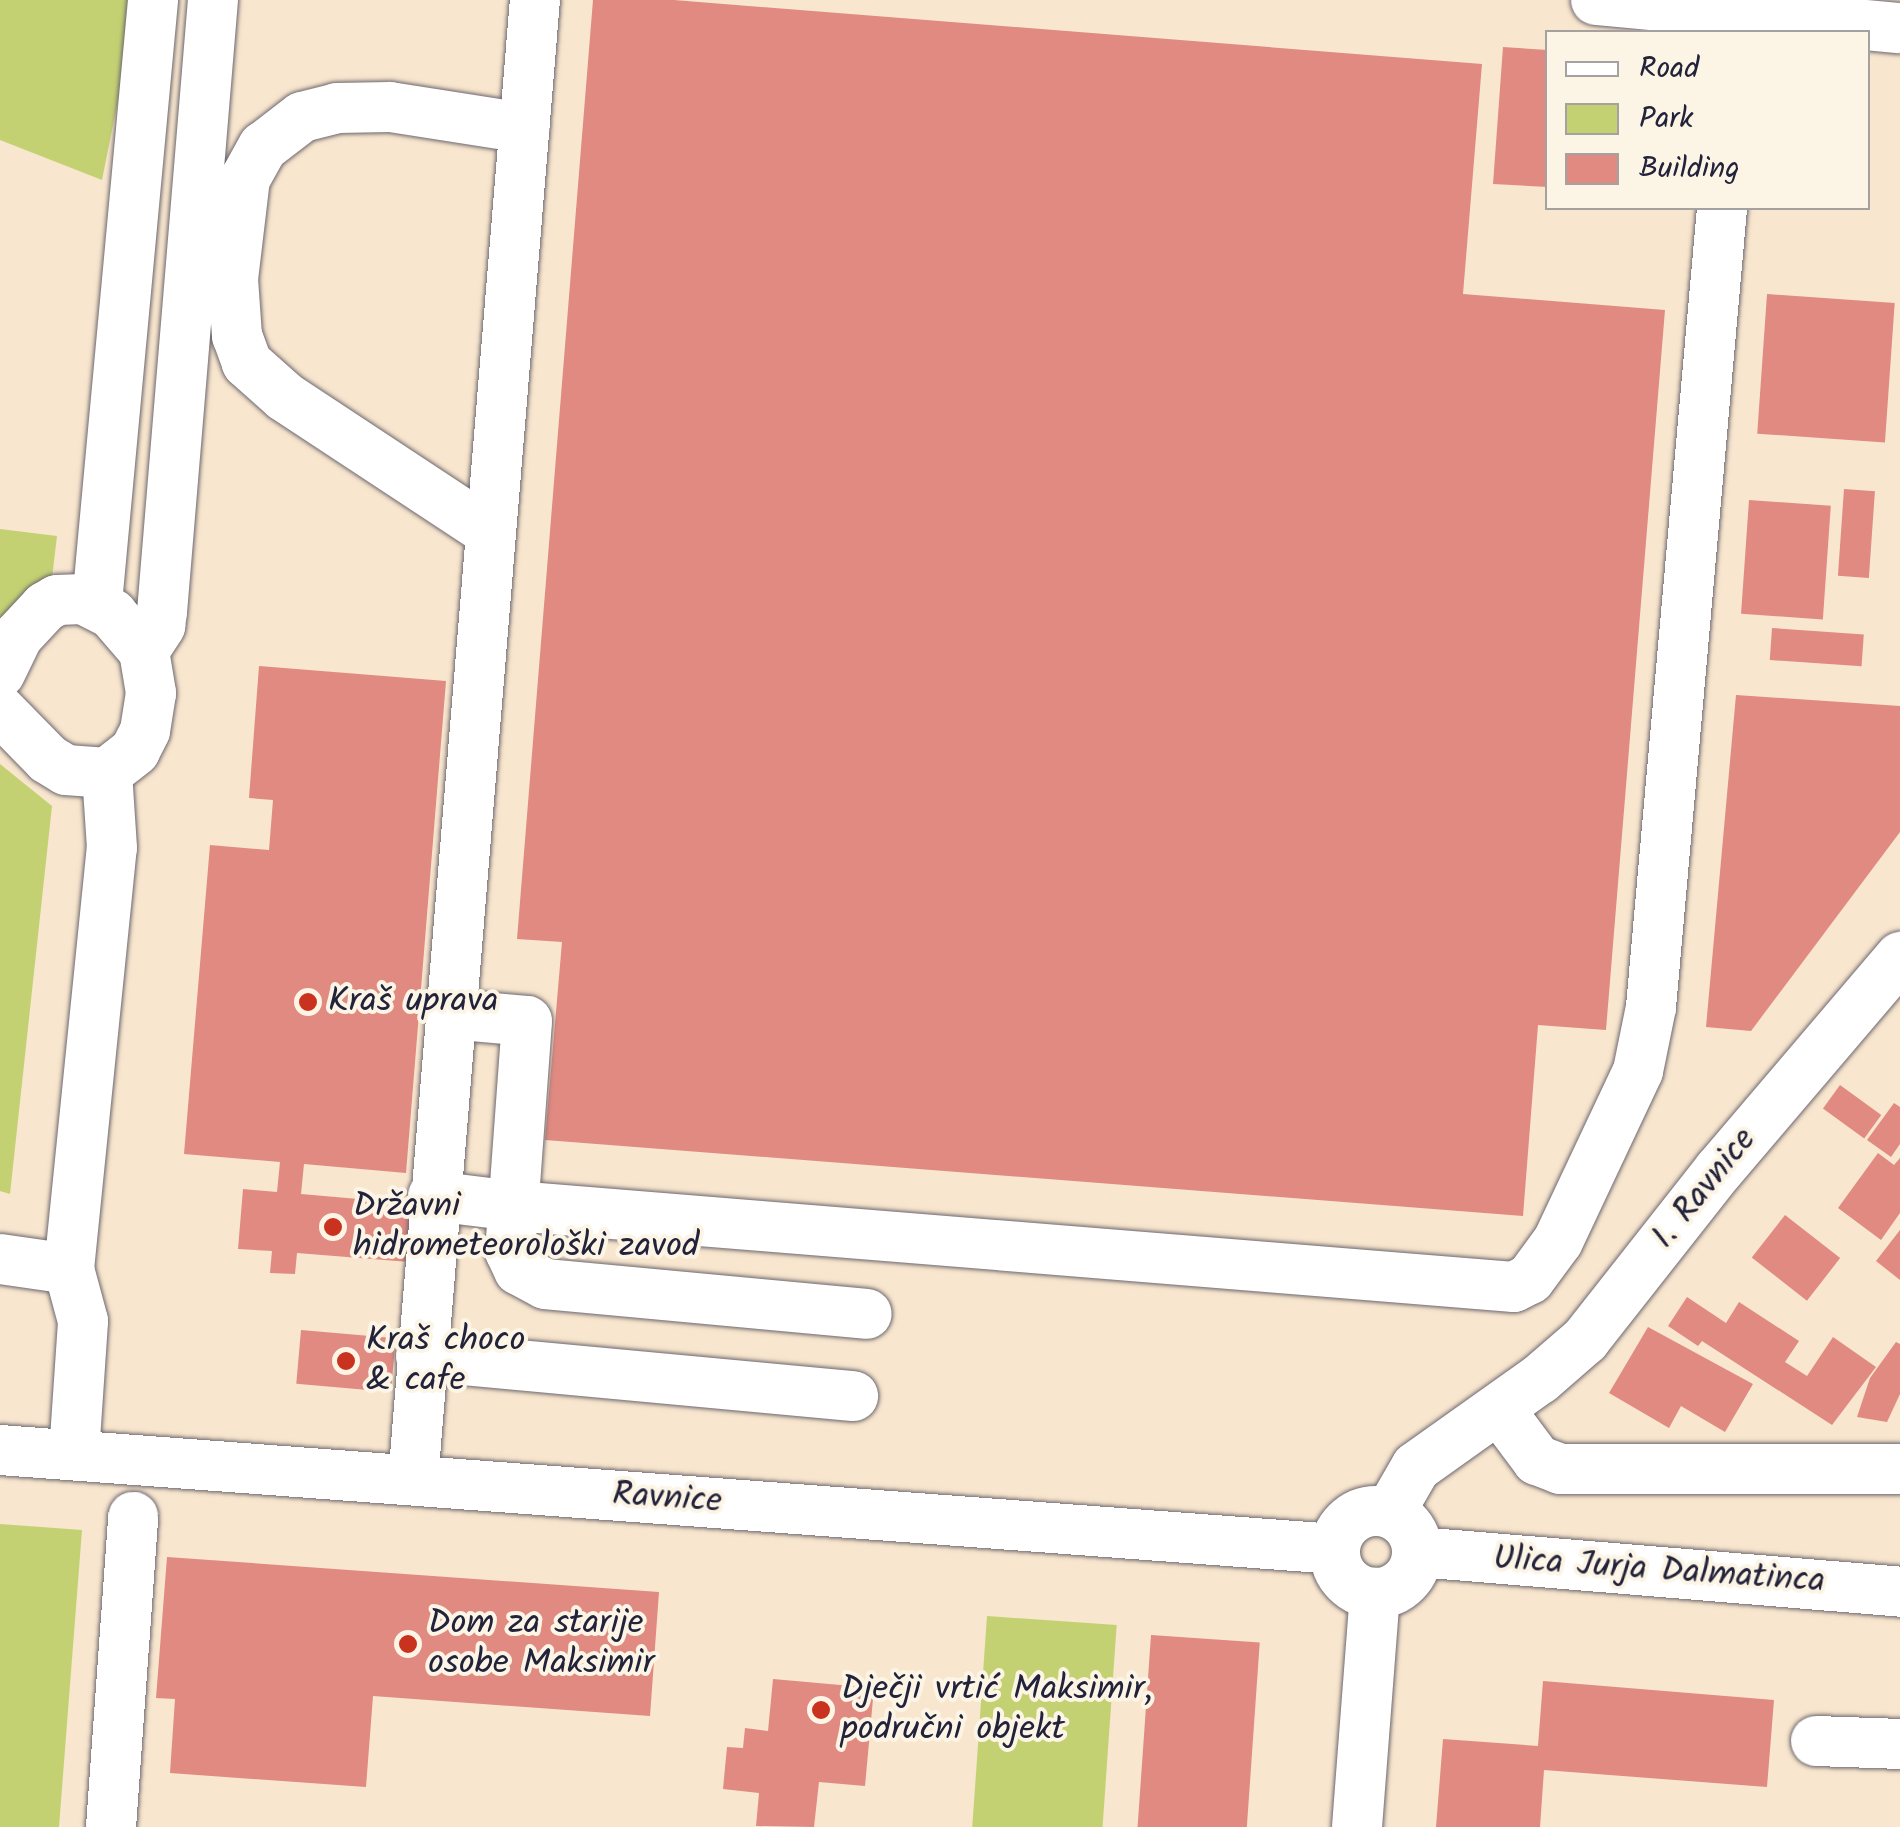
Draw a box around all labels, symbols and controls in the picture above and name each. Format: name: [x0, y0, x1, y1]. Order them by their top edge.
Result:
legend: [1545, 30, 1870, 210]
text: Road: [1639, 45, 1699, 93]
text: Park: [1639, 95, 1693, 143]
text: Building: [1639, 145, 1739, 193]
place label: Kraš uprava: [328, 981, 498, 1023]
marker: Kraš uprava: [297, 991, 319, 1013]
street label: I. Ravnice: [1644, 1120, 1766, 1258]
place label: Državni hidrometeorološki zavod: [353, 1186, 699, 1268]
marker: Državni hidrometeorološki zavod: [322, 1216, 344, 1238]
place label: Kraš choco & cafe: [366, 1320, 525, 1402]
marker: Kraš choco & cafe: [335, 1350, 357, 1372]
street label: Ravnice: [611, 1474, 723, 1524]
street label: Ulica Jurja Dalmatinca: [1492, 1538, 1826, 1604]
place label: Dom za starije osobe Maksimir: [428, 1603, 654, 1685]
marker: Dom za starije osobe Maksimir: [397, 1633, 419, 1655]
place label: Dječji vrtić Maksimir, područni objekt: [841, 1669, 1152, 1751]
marker: Dječji vrtić Maksimir, područni objekt: [810, 1699, 832, 1721]

